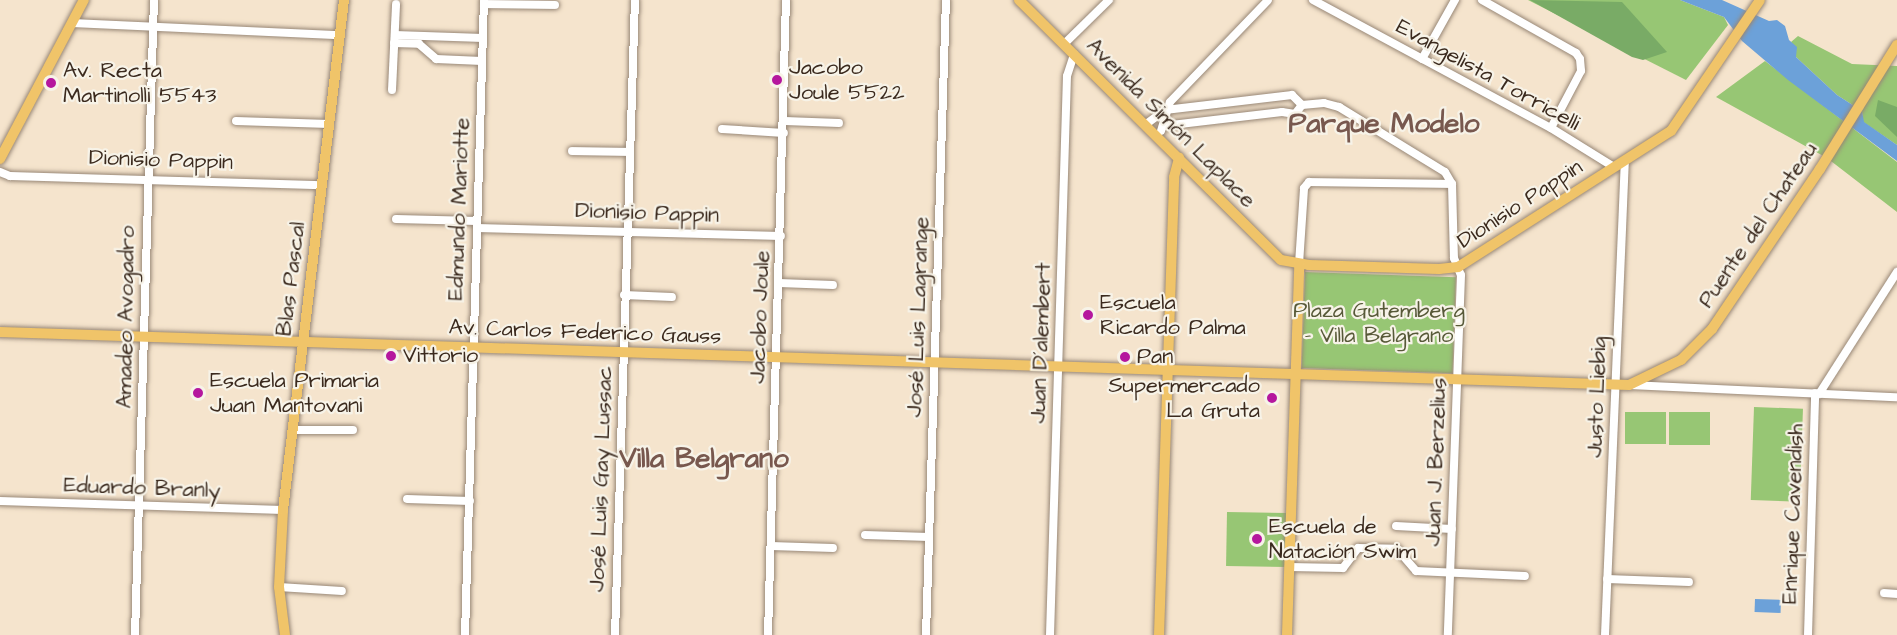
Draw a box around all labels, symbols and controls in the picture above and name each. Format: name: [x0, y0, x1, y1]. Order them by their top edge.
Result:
street label: Evangelista Torricelli: [1391, 13, 1585, 137]
street label: Avenida Simón Laplace: [1081, 33, 1261, 213]
place label: Jacobo Joule 5522: [789, 54, 905, 106]
place label: Av. Recta Martinolli 5543: [63, 57, 217, 108]
marker: Jacobo Joule 5522: [770, 73, 784, 87]
marker: Av. Recta Martinolli 5543: [44, 76, 58, 90]
district label: Parque Modelo: [1288, 107, 1480, 141]
street label: Edmundo Mariotte: [443, 117, 475, 301]
street label: Puente del Chateau: [1693, 137, 1823, 313]
street label: Dionisio Pappin: [89, 144, 233, 176]
street label: Dionisio Pappin: [1452, 154, 1588, 254]
street label: Dionisio Pappin: [575, 197, 719, 229]
street label: José Luis Lagrange: [901, 216, 935, 418]
street label: Blas Pascal: [271, 220, 311, 338]
street label: Amadeo Avogadro: [111, 225, 141, 409]
street label: Jacobo Joule: [744, 250, 776, 384]
street label: Juan D´alembert: [1025, 262, 1057, 424]
place label: Escuela Ricardo Palma: [1100, 289, 1246, 340]
park label: Plaza Gutemberg - Villa Belgrano: [1293, 297, 1465, 348]
marker: Escuela Ricardo Palma: [1081, 308, 1095, 322]
street label: Av. Carlos Federico Gauss: [448, 314, 722, 350]
street label: Justo Liebig: [1582, 336, 1612, 458]
place label: Vittorio: [403, 343, 478, 369]
place label: Pan: [1137, 344, 1173, 370]
marker: Vittorio: [384, 349, 398, 363]
marker: Pan: [1118, 350, 1132, 364]
street label: José Luis Gay Lussac: [584, 365, 618, 593]
place label: Escuela Primaria Juan Mantovani: [210, 367, 379, 418]
place label: Supermercado La Gruta: [1108, 372, 1260, 424]
street label: Juan J. Berzelius: [1420, 377, 1452, 547]
marker: Escuela Primaria Juan Mantovani: [191, 386, 205, 400]
marker: Supermercado La Gruta: [1265, 391, 1279, 405]
street label: Enrique Cavendish: [1777, 423, 1809, 605]
district label: Villa Belgrano: [619, 442, 789, 476]
street label: Eduardo Branly: [63, 472, 221, 504]
place label: Escuela de Natación Swim: [1269, 513, 1416, 564]
marker: Escuela de Natación Swim: [1250, 532, 1264, 546]

